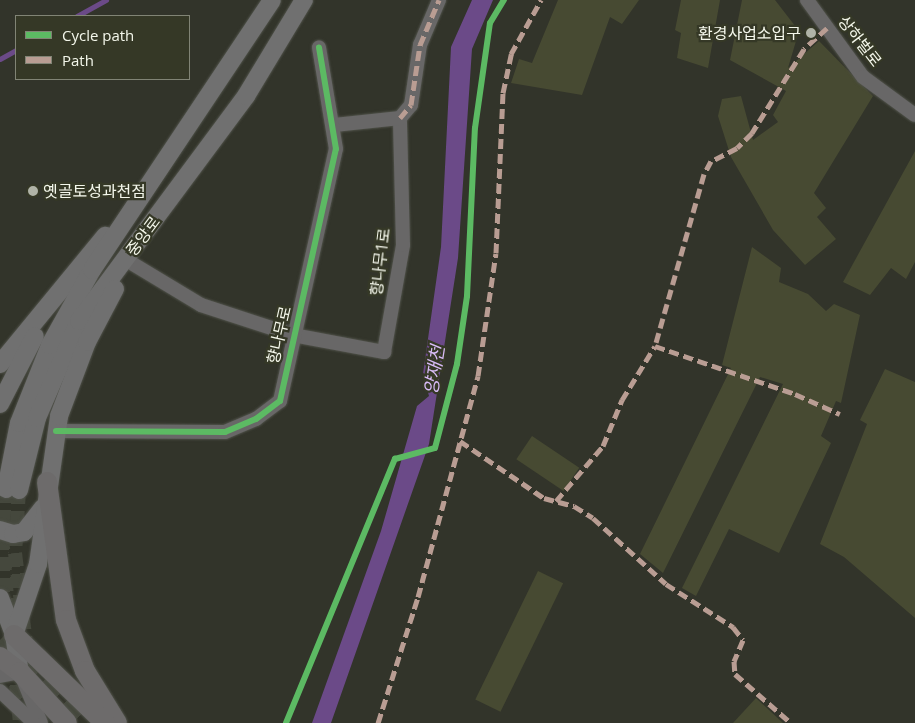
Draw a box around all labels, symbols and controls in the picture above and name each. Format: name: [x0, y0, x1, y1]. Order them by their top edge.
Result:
street label: 상하벌로: [834, 12, 886, 70]
legend: [15, 15, 190, 80]
place label: 환경사업소입구: [698, 23, 801, 43]
text: Cycle path: [62, 25, 134, 45]
marker: 환경사업소입구: [805, 27, 817, 39]
text: Path: [62, 50, 94, 70]
place label: 옛골토성과천점: [43, 181, 146, 201]
marker: 옛골토성과천점: [27, 185, 39, 197]
street label: 중앙로: [122, 213, 164, 259]
street label: 향나무1로: [366, 227, 394, 297]
street label: 향나무로: [263, 304, 295, 366]
water label: 양재천: [419, 344, 449, 396]

